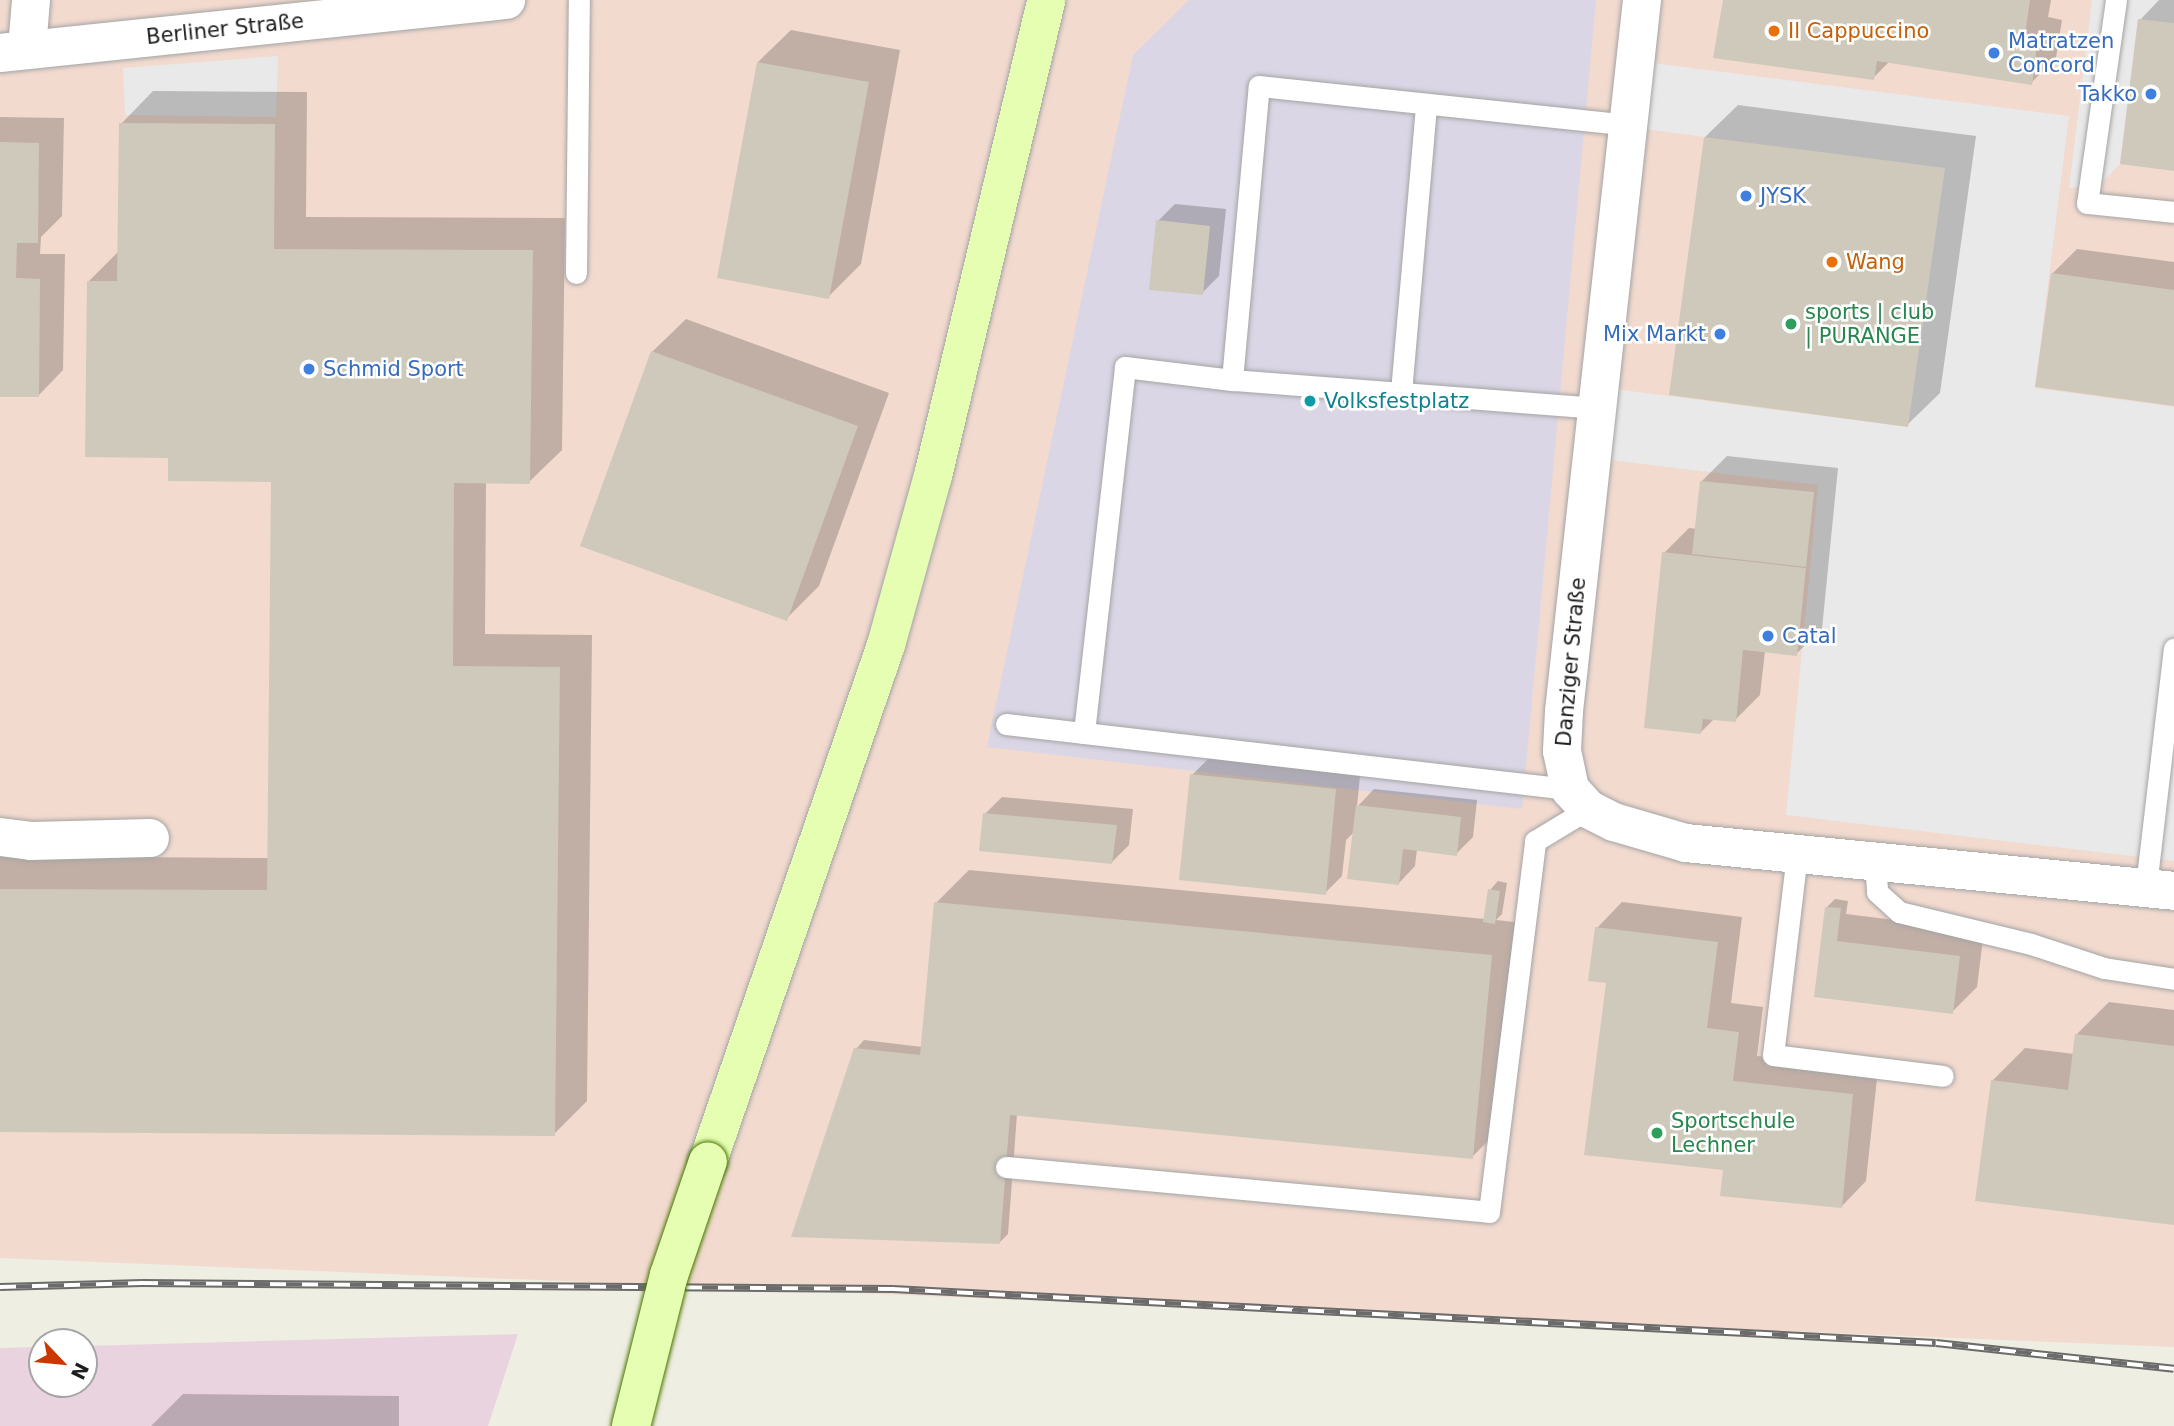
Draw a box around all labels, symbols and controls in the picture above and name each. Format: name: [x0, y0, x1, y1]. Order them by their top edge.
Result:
street label: Berliner Straße: [145, 8, 305, 50]
place label: Il Cappuccino: [1788, 18, 1929, 44]
marker: Il Cappuccino: [1766, 23, 1782, 39]
place label: Matratzen Concord: [2008, 28, 2114, 78]
marker: Matratzen Concord: [1986, 45, 2002, 61]
place label: Takko: [2078, 81, 2137, 107]
marker: Takko: [2143, 86, 2159, 102]
place label: JYSK: [1760, 183, 1806, 209]
marker: JYSK: [1738, 188, 1754, 204]
place label: Wang: [1846, 249, 1905, 275]
marker: Wang: [1824, 254, 1840, 270]
place label: sports | club | PURANGE: [1805, 299, 1934, 349]
marker: sports | club | PURANGE: [1783, 316, 1799, 332]
place label: Mix Markt: [1603, 321, 1706, 347]
marker: Mix Markt: [1712, 326, 1728, 342]
place label: Schmid Sport: [323, 356, 464, 382]
marker: Schmid Sport: [301, 361, 317, 377]
place label: Volksfestplatz: [1324, 388, 1469, 414]
marker: Volksfestplatz: [1302, 393, 1318, 409]
street label: Danziger Straße: [1551, 576, 1591, 748]
place label: Catal: [1782, 623, 1836, 649]
marker: Catal: [1760, 628, 1776, 644]
place label: Sportschule Lechner: [1671, 1108, 1795, 1158]
marker: Sportschule Lechner: [1649, 1125, 1665, 1141]
north arrow: [28, 1328, 98, 1398]
text: N: [67, 1359, 93, 1383]

